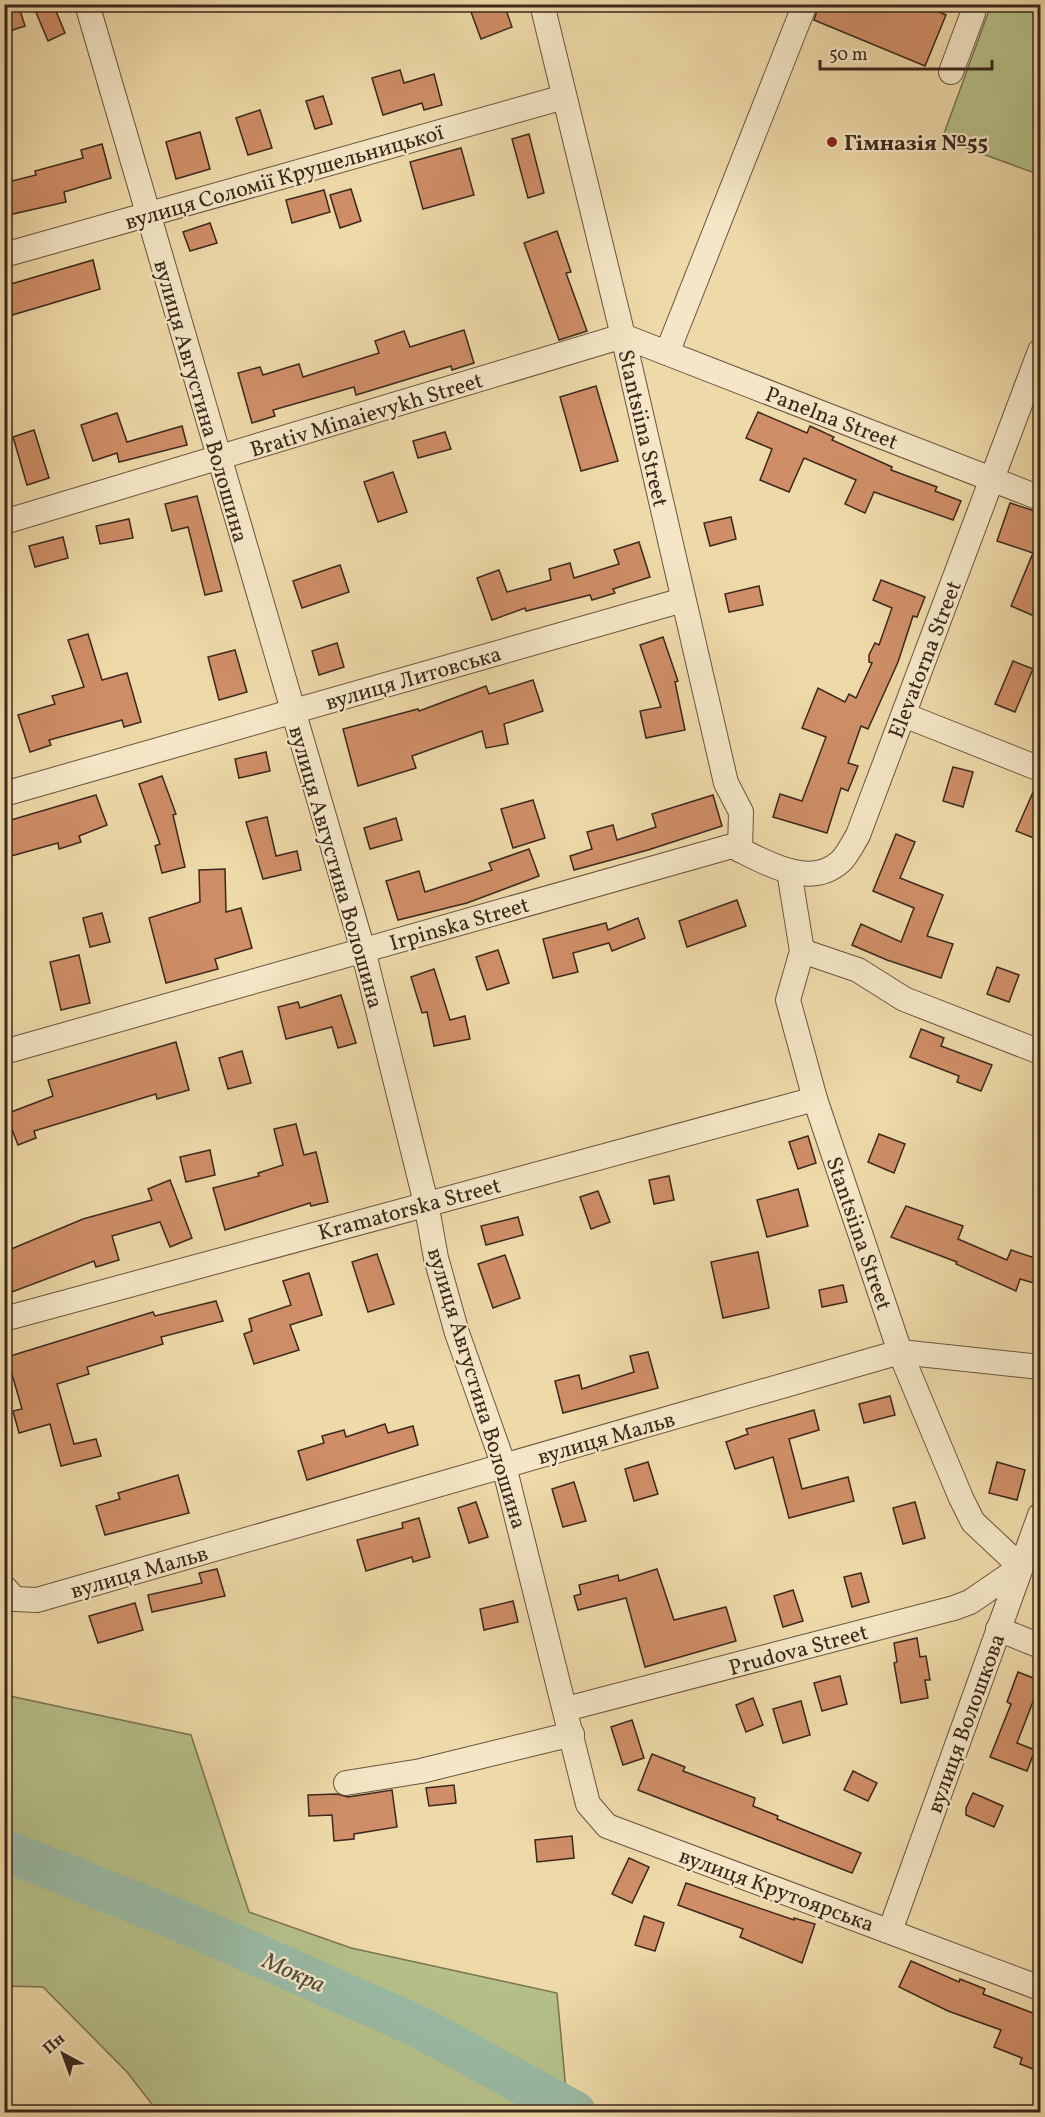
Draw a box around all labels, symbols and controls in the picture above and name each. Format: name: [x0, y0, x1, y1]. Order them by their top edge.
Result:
scale bar: [820, 33, 992, 71]
text: 50 m: [829, 43, 868, 68]
street label: вулиця Соломії Крушельницької: [122, 118, 448, 239]
place label: Гімназія №55: [844, 129, 988, 160]
marker: Гімназія №55: [825, 135, 839, 149]
street label: вулиця Августина Волошина: [144, 257, 255, 547]
street label: Stantsiina Street: [608, 347, 675, 511]
street label: Brativ Minaievykh Street: [247, 366, 487, 467]
street label: Panelna Street: [760, 380, 902, 459]
street label: Elevatorna Street: [882, 576, 971, 743]
street label: вулиця Литовська: [322, 639, 505, 719]
street label: вулиця Августина Волошина: [279, 723, 390, 1013]
street label: Irpinska Street: [386, 891, 533, 960]
street label: Stantsiina Street: [817, 1153, 899, 1315]
street label: Kramatorska Street: [315, 1171, 505, 1250]
street label: вулиця Августина Волошина: [418, 1244, 533, 1533]
street label: вулиця Мальв: [534, 1405, 679, 1474]
street label: вулиця Мальв: [67, 1539, 212, 1608]
street label: Prudova Street: [726, 1618, 872, 1685]
street label: вулиця Волошкова: [920, 1630, 1014, 1818]
street label: вулиця Крутоярська: [674, 1842, 878, 1941]
water label: Мокра: [255, 1945, 330, 2003]
north arrow: [33, 2024, 93, 2084]
text: Пн: [39, 2028, 70, 2060]

